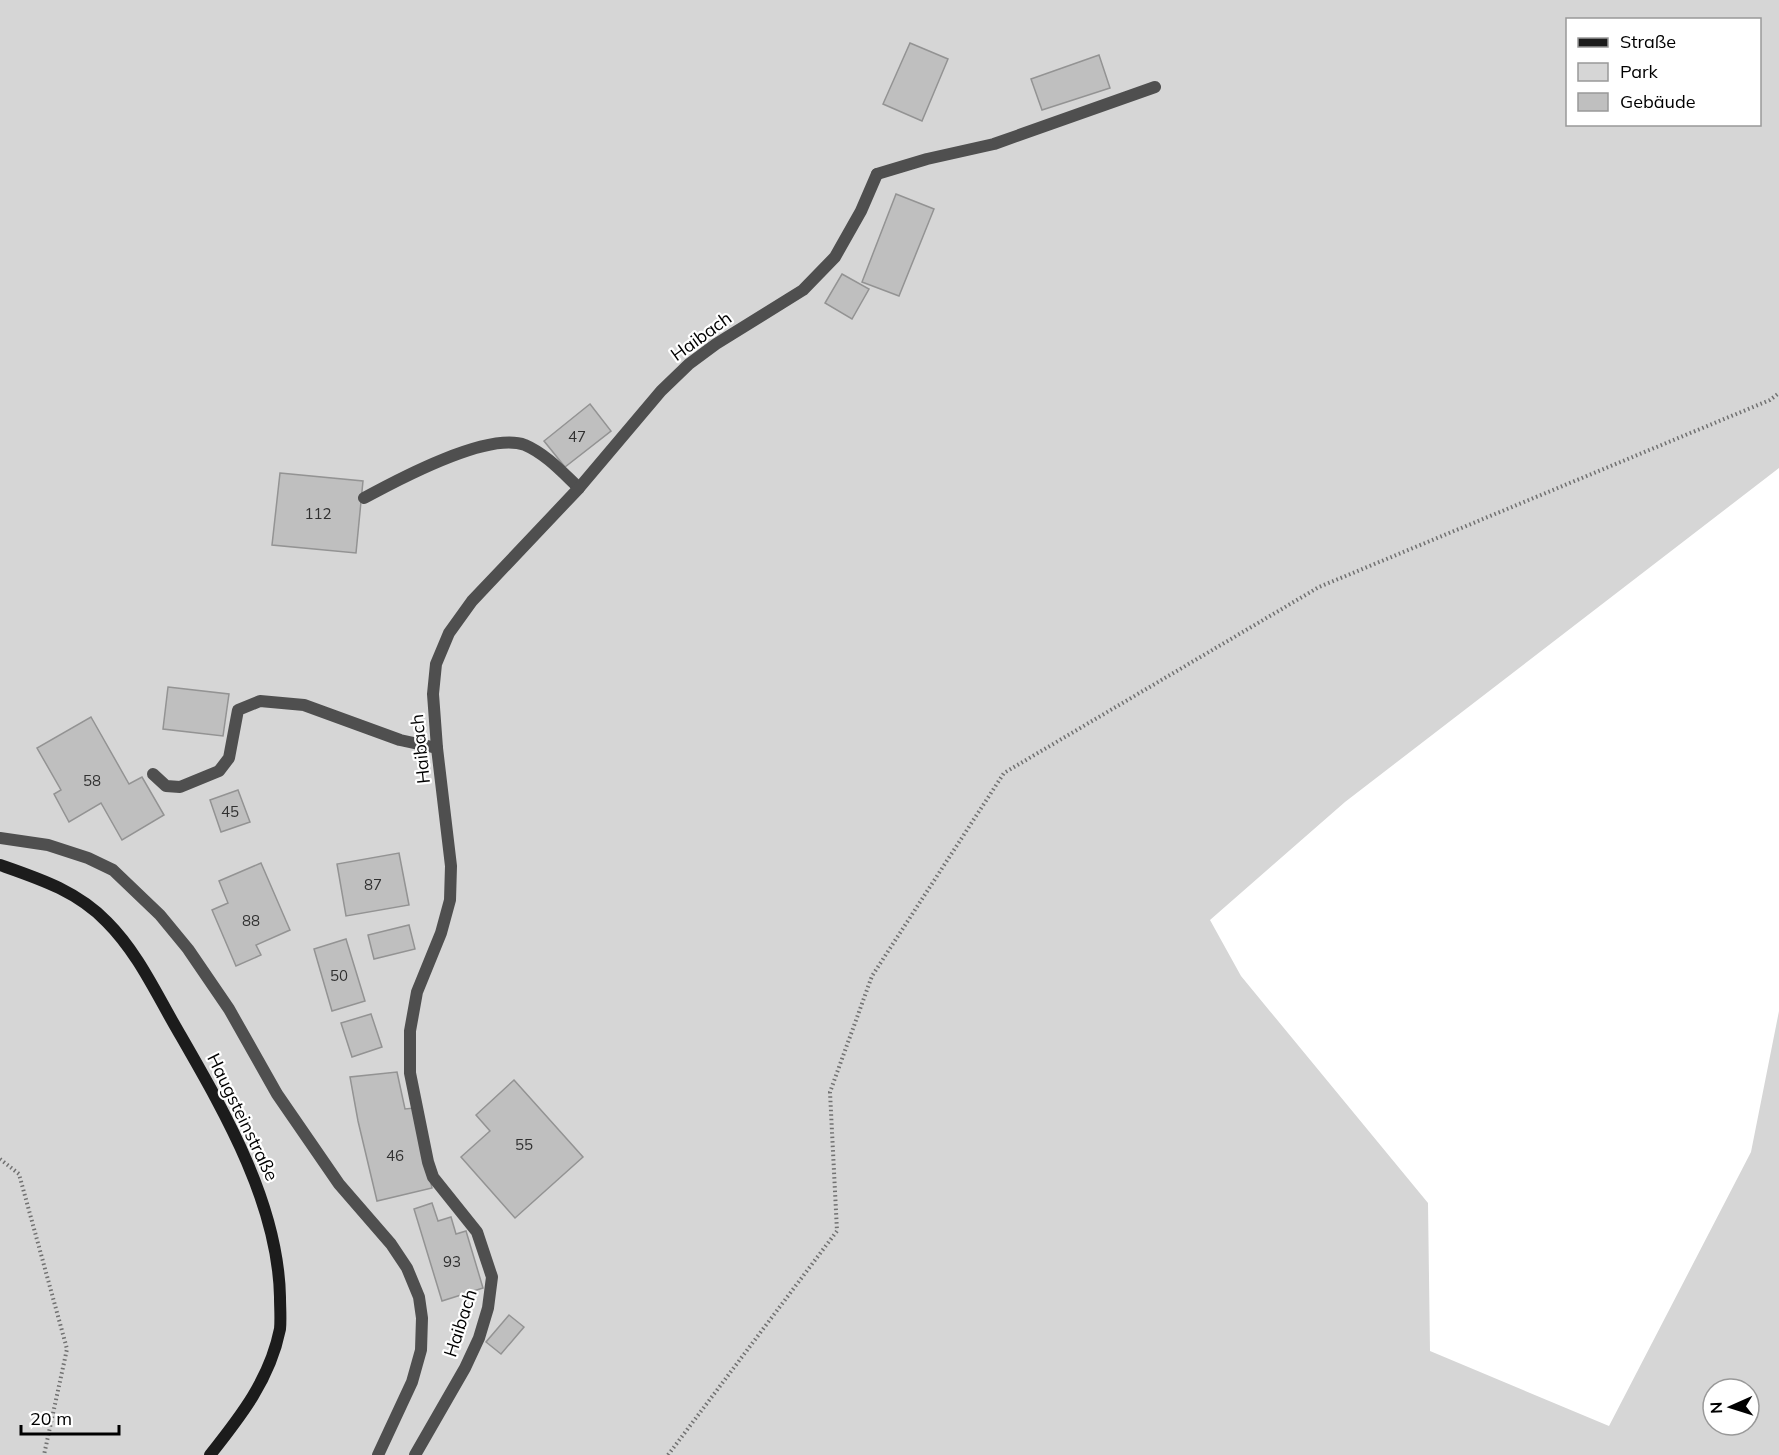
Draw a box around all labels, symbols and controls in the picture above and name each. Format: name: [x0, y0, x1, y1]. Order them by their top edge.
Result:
legend: [1566, 18, 1761, 126]
text: Straße: [1620, 30, 1676, 53]
text: Park: [1620, 60, 1659, 83]
text: Gebäude: [1620, 90, 1696, 113]
street label: Haibach: [666, 306, 736, 366]
house number: 47: [568, 427, 586, 446]
house number: 112: [304, 504, 332, 523]
street label: Haibach: [405, 713, 435, 785]
house number: 58: [83, 771, 101, 790]
house number: 45: [221, 802, 239, 821]
house number: 87: [364, 875, 382, 894]
house number: 88: [242, 911, 260, 930]
house number: 50: [330, 966, 348, 985]
street label: Haugsteinstraße: [202, 1049, 284, 1185]
house number: 55: [515, 1135, 533, 1154]
house number: 46: [386, 1146, 404, 1165]
house number: 93: [443, 1252, 461, 1271]
street label: Haibach: [438, 1286, 482, 1360]
north arrow: [1701, 1377, 1761, 1437]
scale bar: [21, 1398, 118, 1436]
text: N: [1706, 1401, 1726, 1414]
text: 20 m: [30, 1407, 72, 1430]

